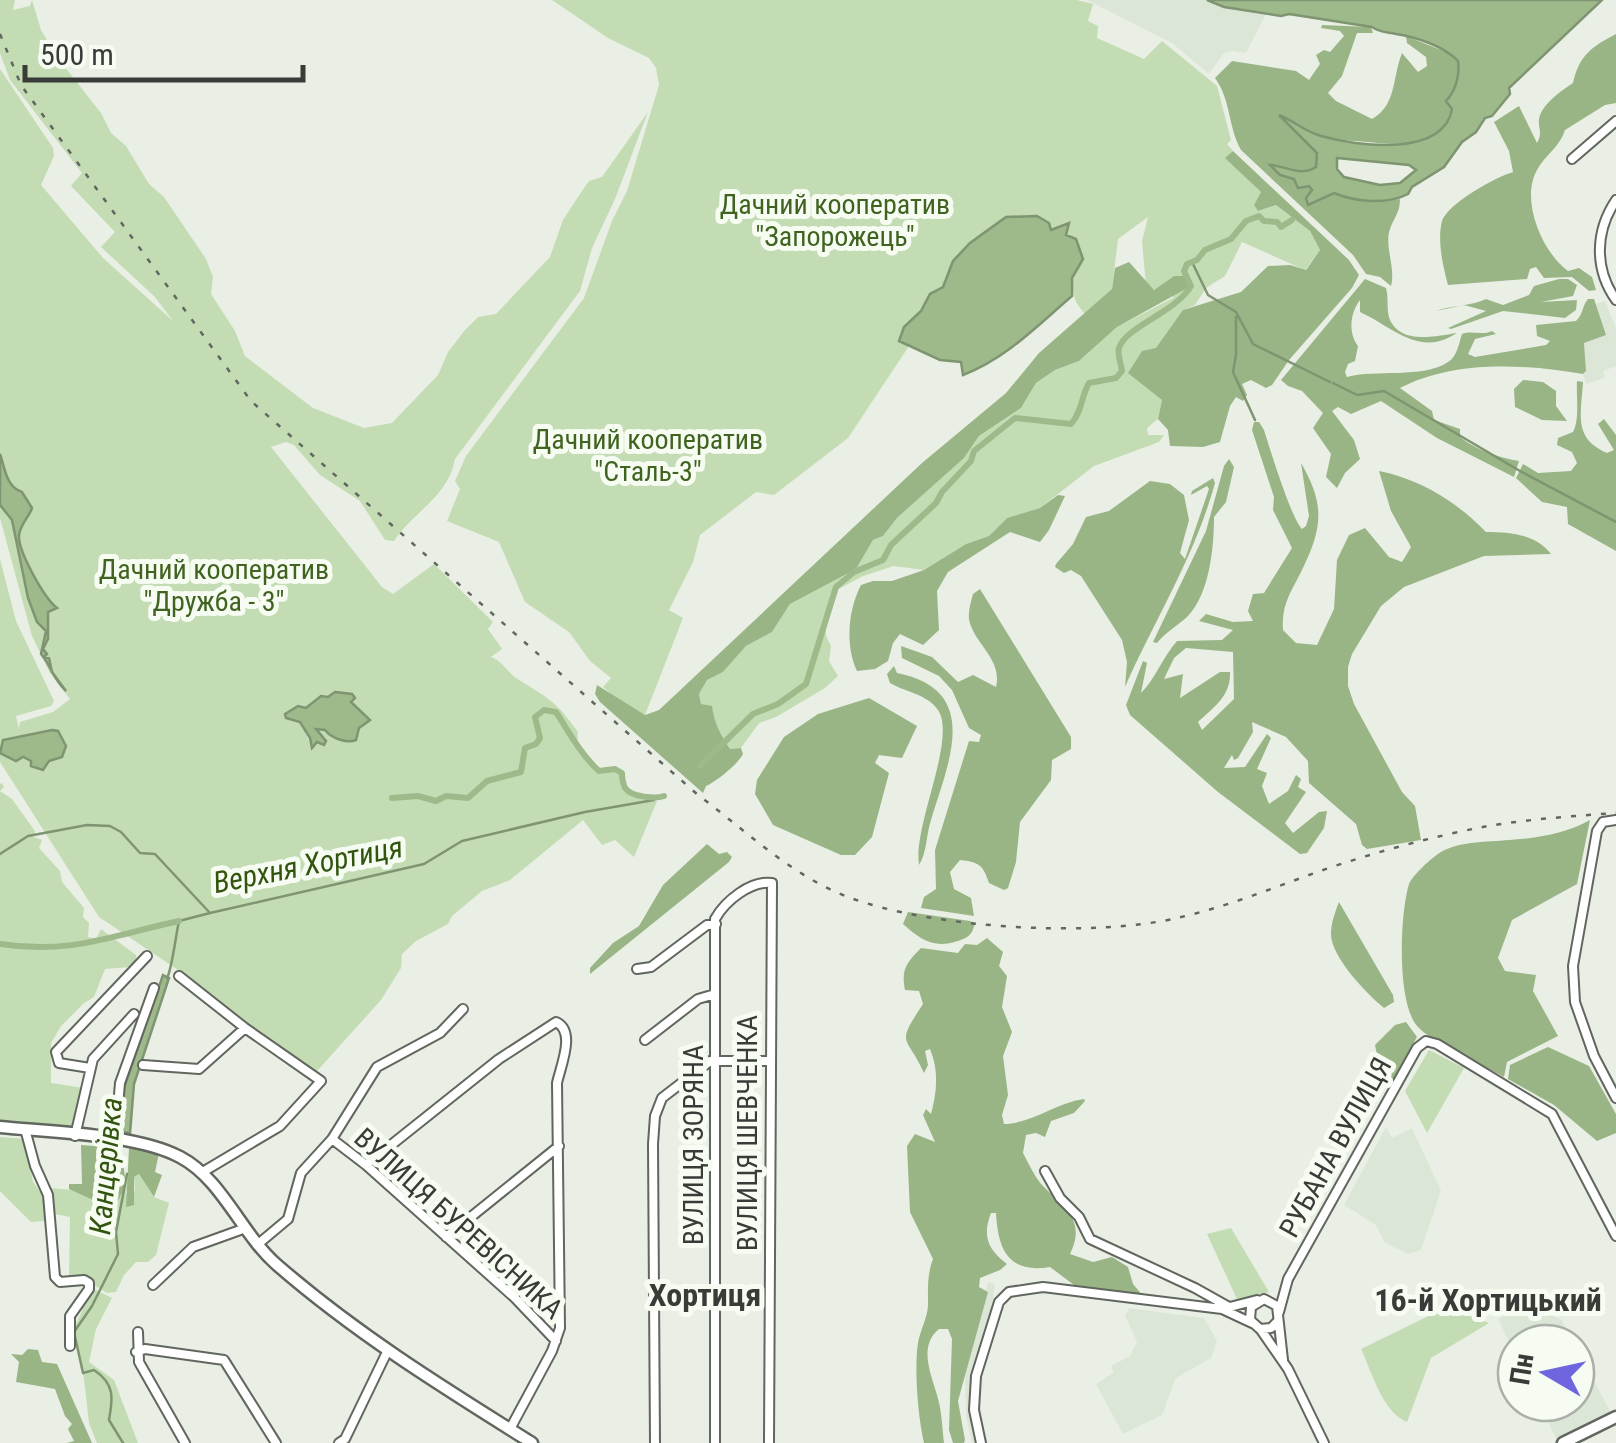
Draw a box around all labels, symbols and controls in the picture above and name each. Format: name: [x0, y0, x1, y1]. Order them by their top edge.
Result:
scale bar: [25, 20, 302, 82]
text: 500 m: [40, 37, 114, 72]
park label: Дачний кооператив "Запорожець": [720, 188, 950, 253]
park label: Дачний кооператив "Сталь-3": [533, 423, 763, 488]
park label: Дачний кооператив "Дружба - 3": [99, 553, 329, 618]
water label: Верхня Хортиця: [210, 829, 406, 900]
street label: ВУЛИЦЯ ШЕВЧЕНКА: [731, 1015, 764, 1251]
street label: ВУЛИЦЯ ЗОРЯНА: [677, 1045, 710, 1245]
street label: РУБАНА ВУЛИЦЯ: [1272, 1052, 1398, 1243]
water label: Канцерівка: [82, 1096, 129, 1236]
street label: ВУЛИЦЯ БУРЕВІСНИКА: [348, 1121, 570, 1326]
district label: Хортиця: [649, 1276, 761, 1314]
district label: 16-й Хортицький: [1374, 1281, 1602, 1319]
north arrow: [1496, 1323, 1596, 1423]
text: Пн: [1503, 1351, 1541, 1387]

